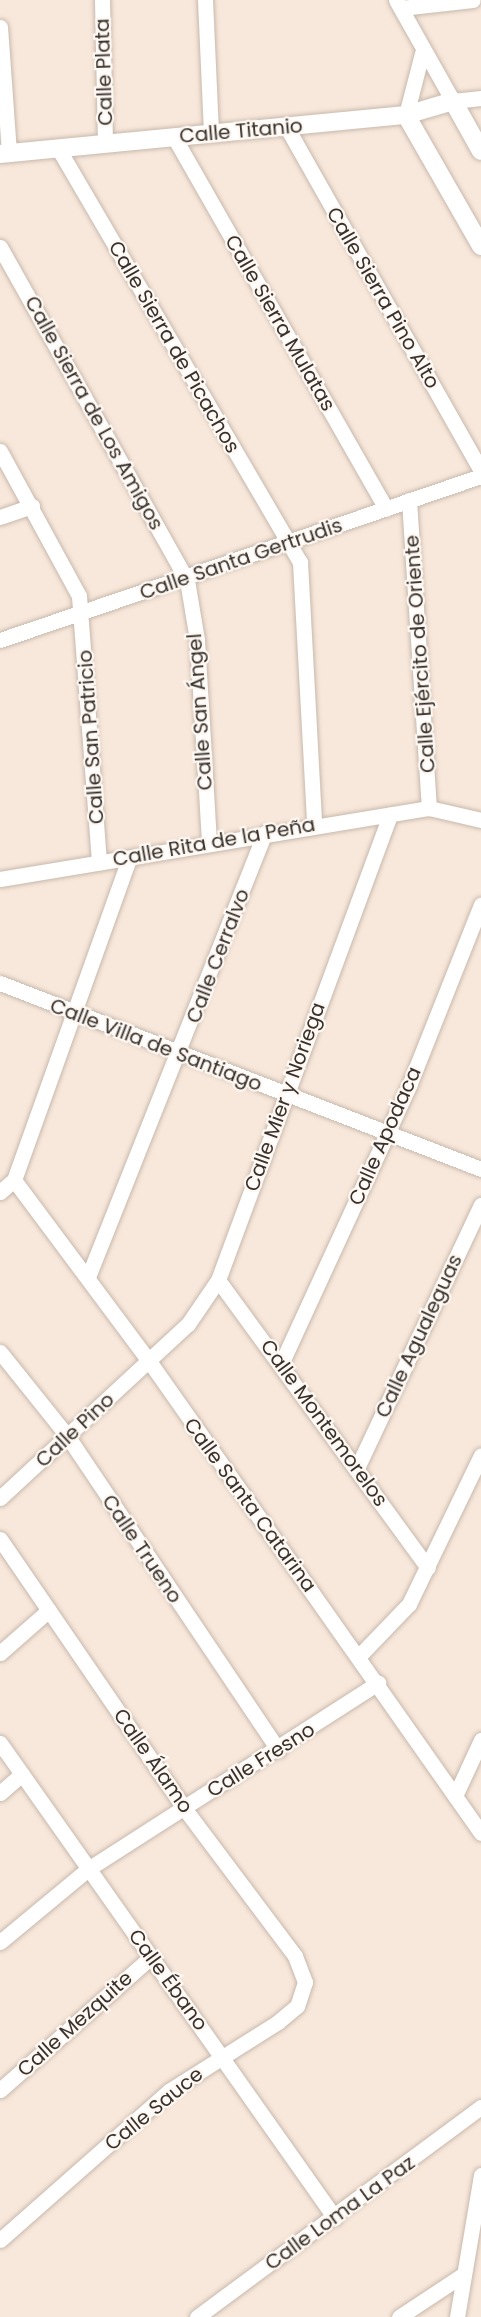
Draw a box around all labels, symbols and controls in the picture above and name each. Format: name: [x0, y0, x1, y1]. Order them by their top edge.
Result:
street label: Calle Plata: [90, 18, 118, 126]
street label: Calle Titanio: [178, 114, 304, 148]
street label: Calle Sierra Pino Alto: [321, 203, 445, 393]
street label: Calle Sierra Mulatas: [220, 231, 340, 415]
street label: Calle Sierra de Picachos: [103, 237, 245, 457]
street label: Calle Sierra de Los Amigos: [20, 292, 168, 534]
street label: Calle Santa Gertrudis: [137, 513, 345, 605]
street label: Calle Ejército de Oriente: [400, 534, 440, 774]
street label: Calle San Ángel: [183, 633, 217, 791]
street label: Calle San Patricio: [73, 649, 109, 825]
street label: Calle Rita de la Peña: [111, 812, 317, 872]
street label: Calle Cerralvo: [181, 886, 255, 1026]
street label: Calle Villa de Santiago: [47, 993, 265, 1097]
street label: Calle Mier y Noriega: [240, 999, 330, 1195]
street label: Calle Apodaca: [344, 1063, 426, 1209]
street label: Calle Agualeguas: [371, 1251, 467, 1421]
street label: Calle Montemorelos: [255, 1335, 393, 1511]
street label: Calle Pino: [31, 1388, 119, 1472]
street label: Calle Santa Catarina: [179, 1413, 321, 1597]
street label: Calle Trueno: [97, 1490, 187, 1608]
street label: Calle Álamo: [108, 1704, 198, 1818]
street label: Calle Fresno: [203, 1717, 319, 1803]
street label: Calle Ébano: [123, 1925, 213, 2035]
street label: Calle Mezquite: [13, 1966, 137, 2082]
street label: Calle Sauce: [100, 2062, 208, 2156]
street label: Calle Loma La Paz: [260, 2151, 420, 2275]

